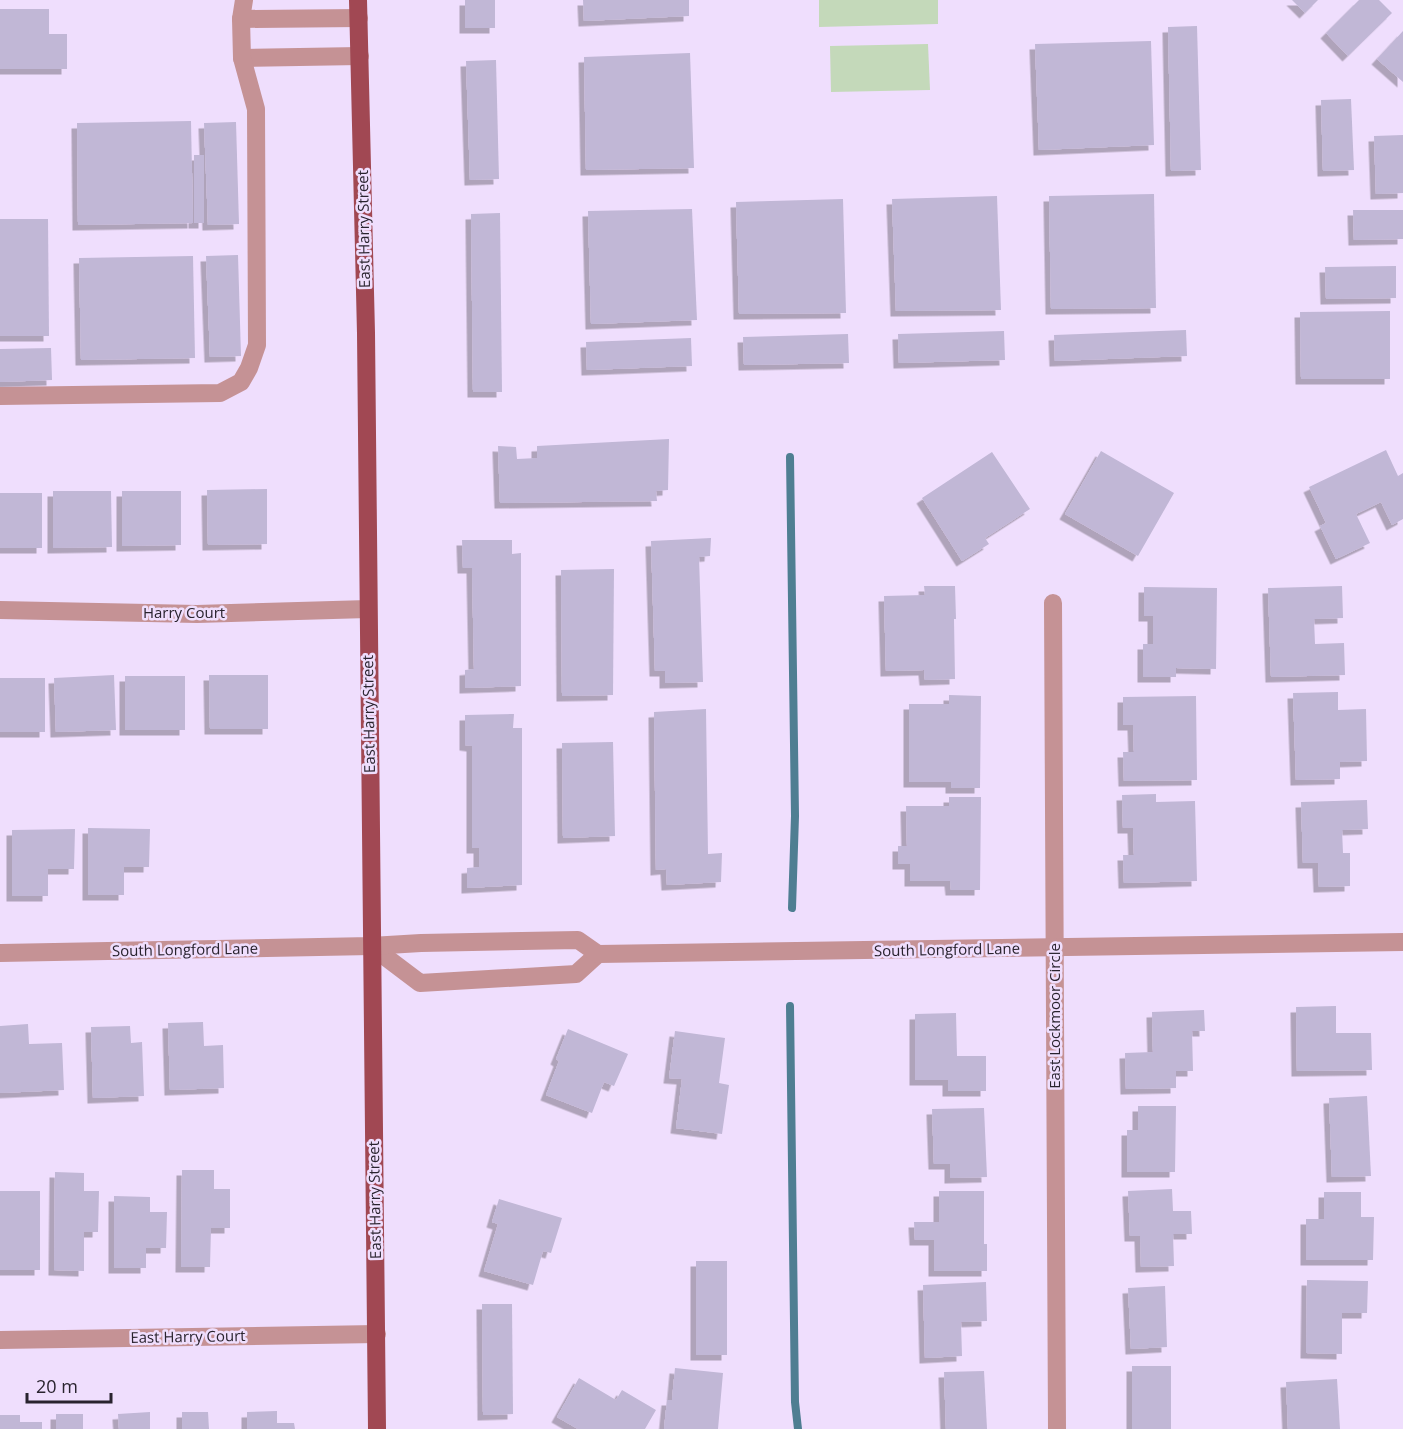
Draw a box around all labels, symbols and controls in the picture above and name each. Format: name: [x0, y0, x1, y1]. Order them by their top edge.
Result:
street label: East Harry Street: [352, 170, 374, 288]
street label: Harry Court: [143, 602, 225, 622]
street label: East Harry Street: [357, 655, 379, 773]
street label: South Longford Lane: [112, 938, 258, 960]
street label: South Longford Lane: [874, 938, 1020, 960]
street label: East Lockmoor Circle: [1044, 943, 1064, 1089]
street label: East Harry Street: [363, 1141, 385, 1259]
street label: East Harry Court: [130, 1325, 246, 1347]
scale bar: [27, 1366, 111, 1404]
text: 20 m: [36, 1374, 78, 1398]

